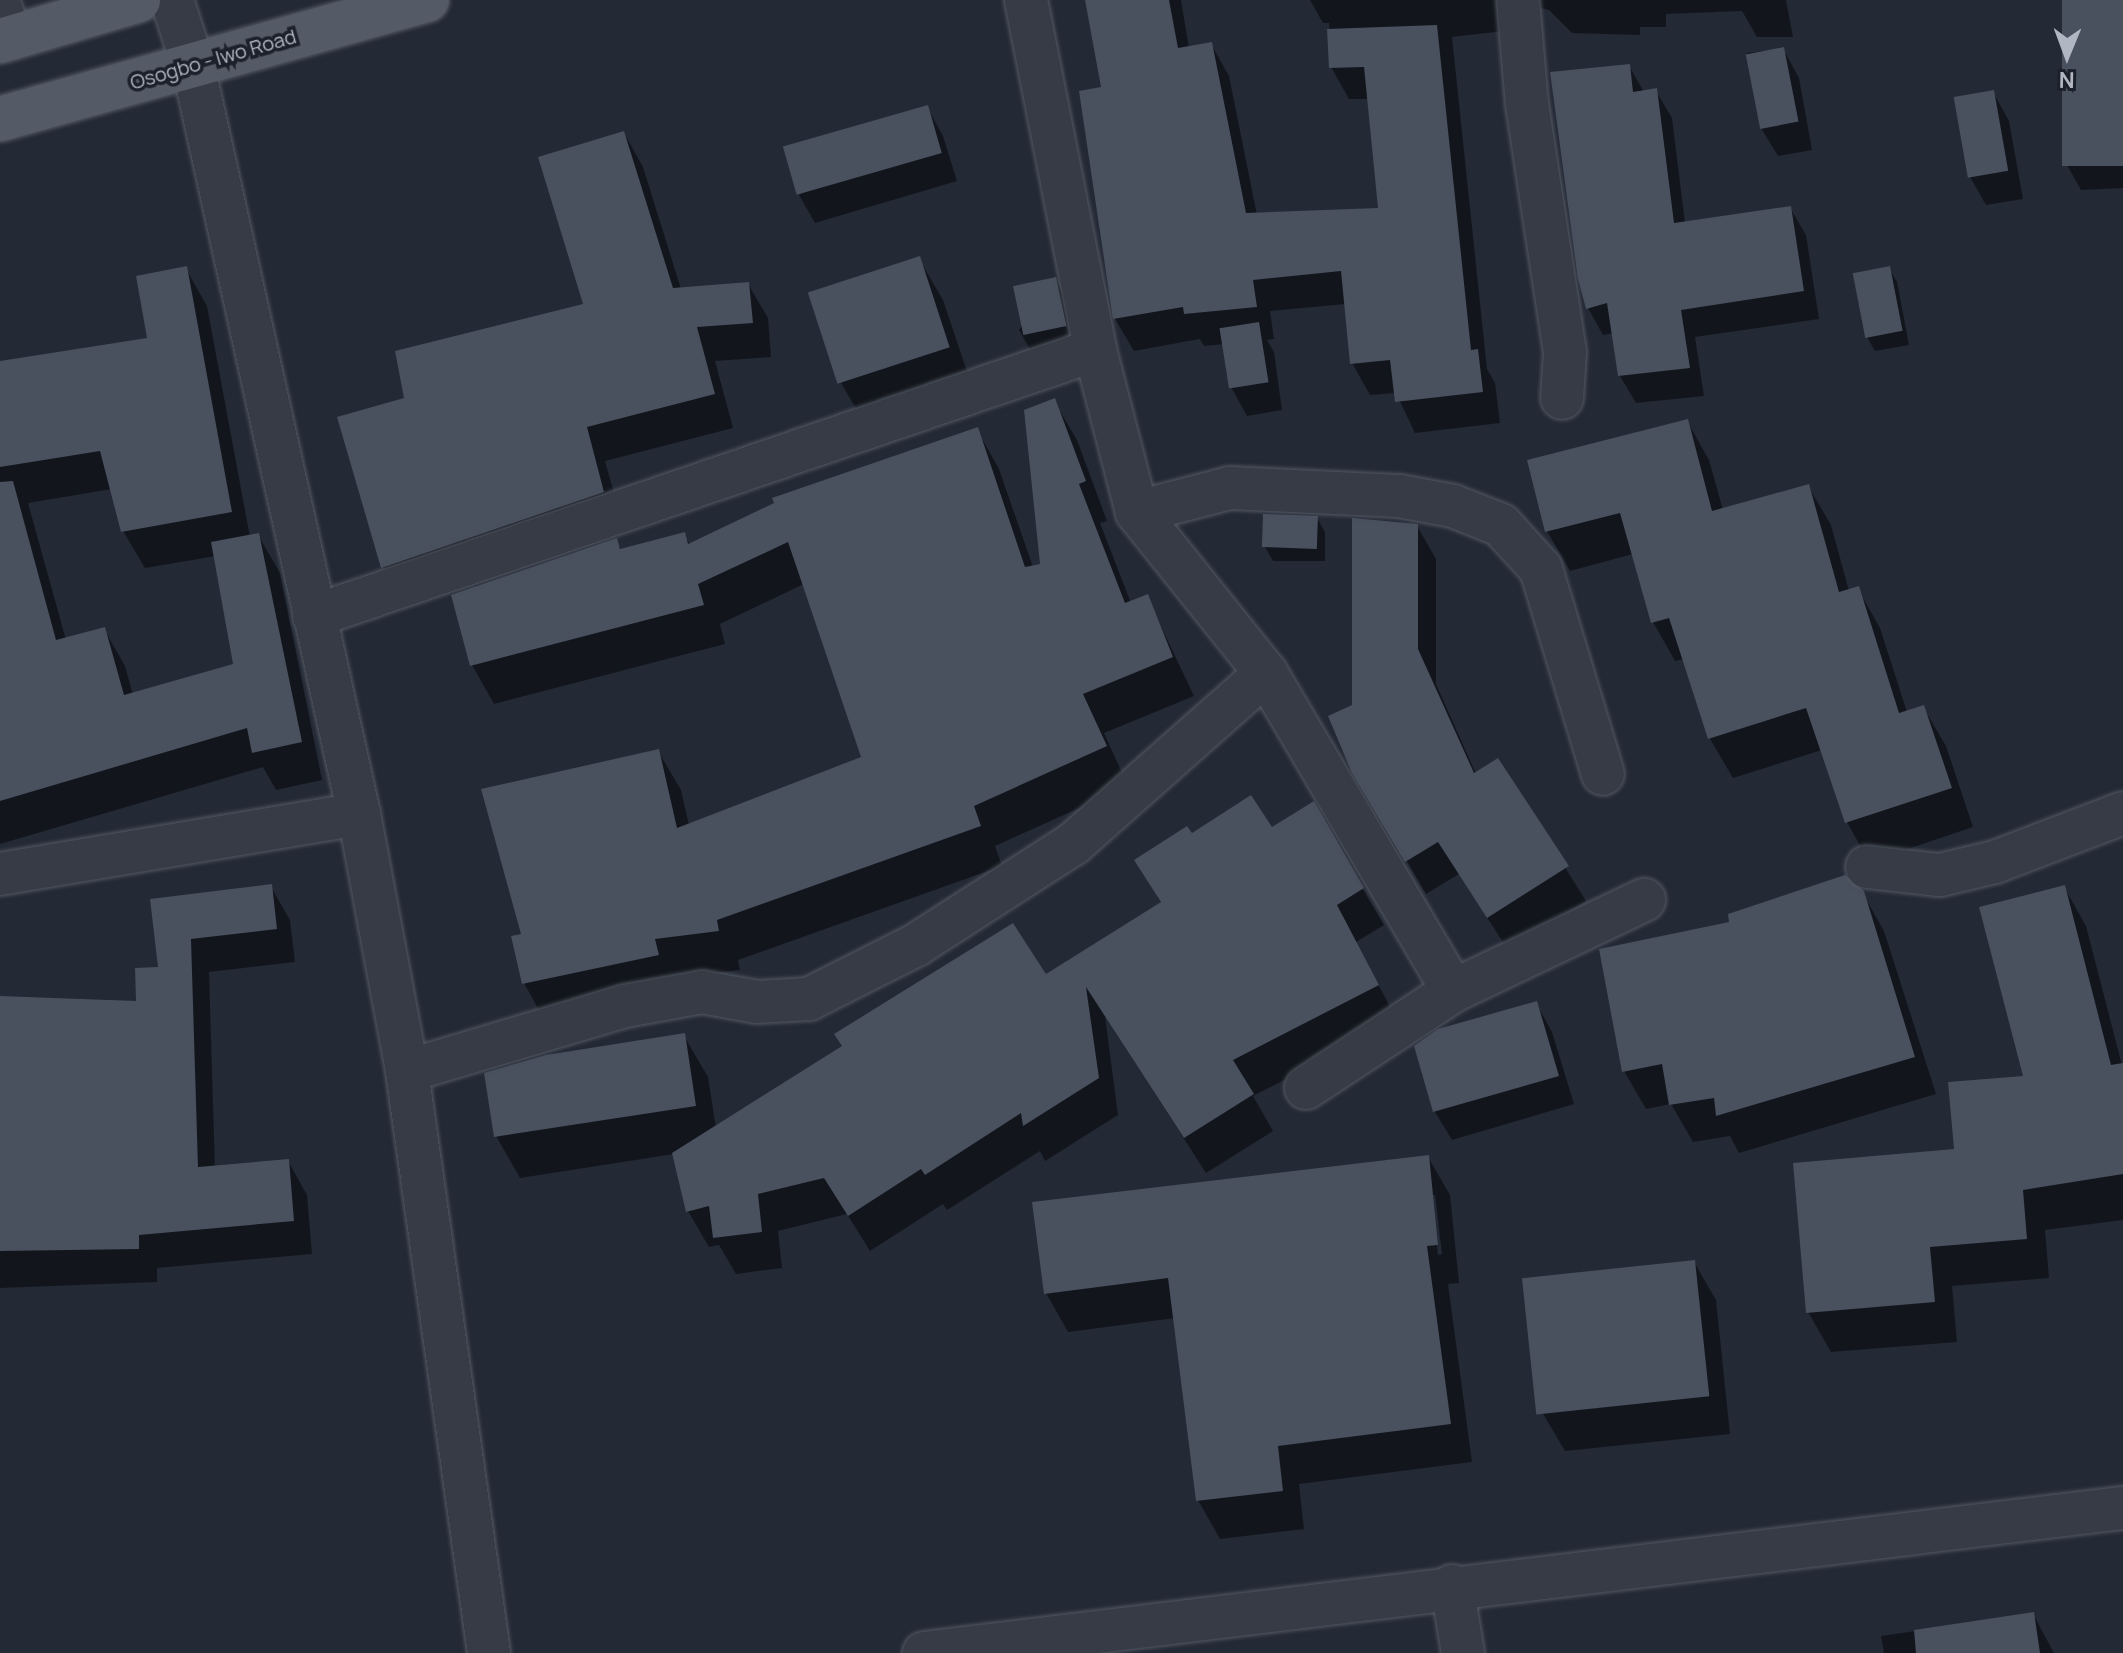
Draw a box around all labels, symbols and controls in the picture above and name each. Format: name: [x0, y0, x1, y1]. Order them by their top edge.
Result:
north arrow: [2027, 16, 2107, 96]
street label: Osogbo - Iwo Road: [127, 24, 299, 94]
text: N: [2058, 65, 2075, 95]

